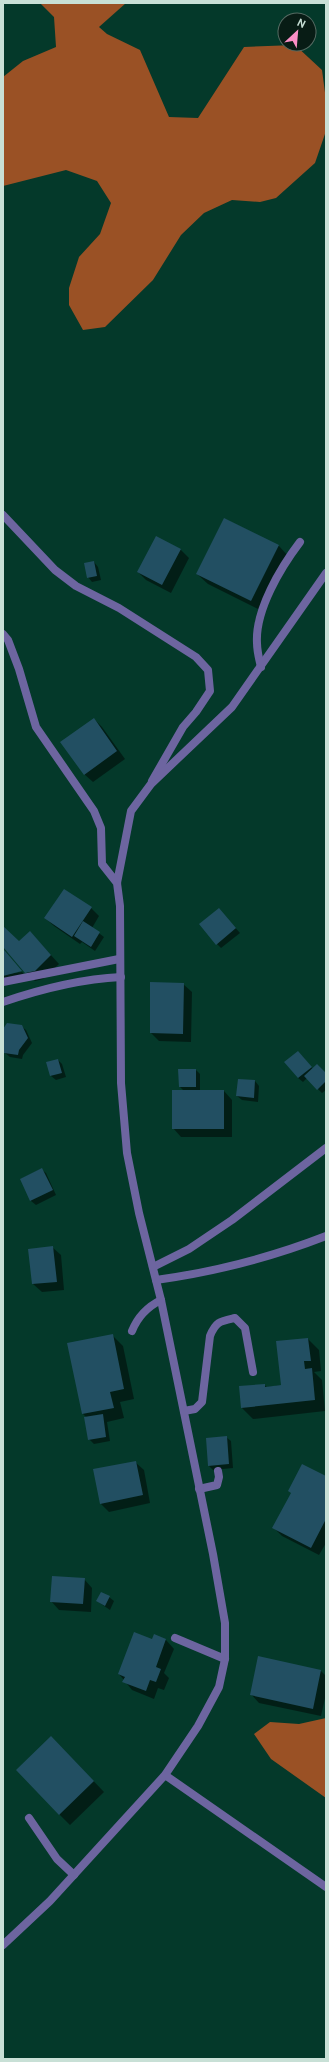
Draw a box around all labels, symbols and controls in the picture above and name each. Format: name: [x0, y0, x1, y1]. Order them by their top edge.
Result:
north arrow: [277, 12, 317, 52]
text: N: [295, 15, 308, 31]

